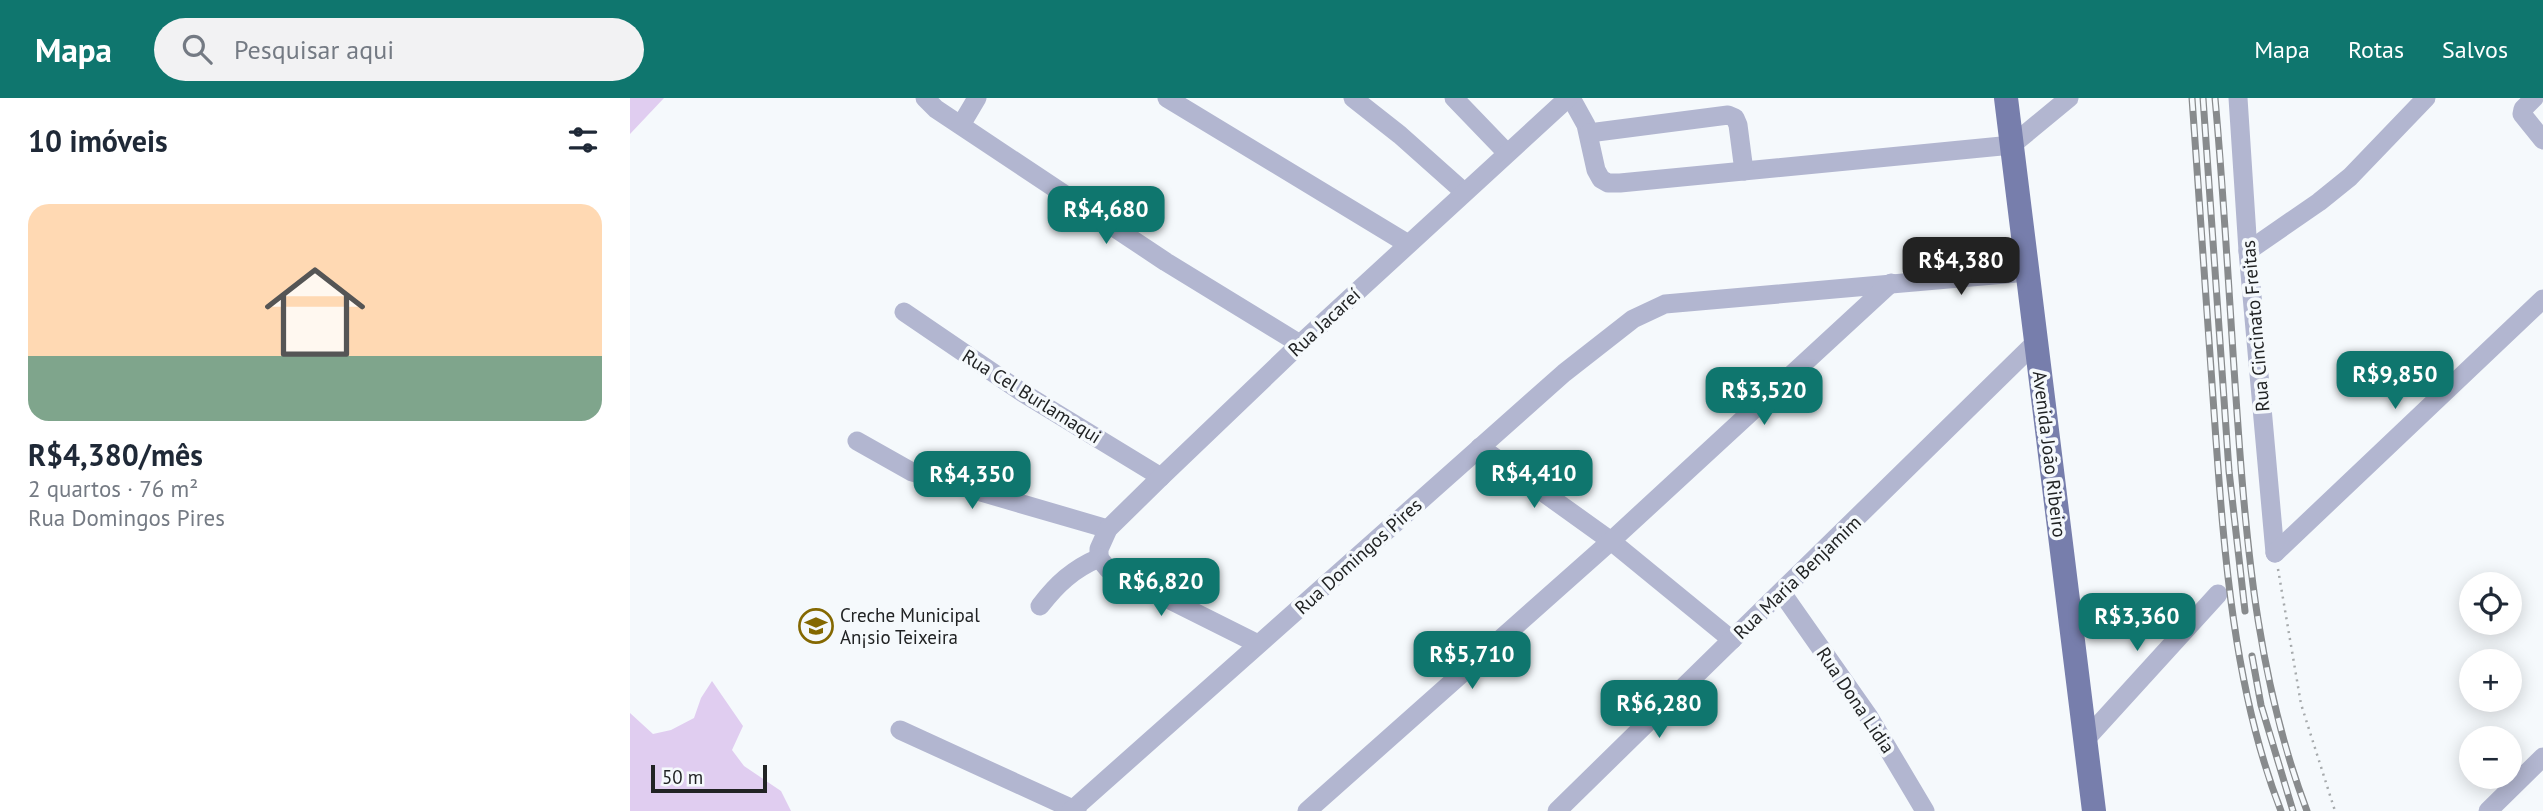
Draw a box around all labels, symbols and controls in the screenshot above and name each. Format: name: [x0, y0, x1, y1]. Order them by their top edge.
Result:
search box: [154, 18, 644, 81]
text: Mapa: [35, 28, 112, 71]
icon: search: [178, 30, 216, 68]
text: Pesquisar aqui: [234, 33, 394, 66]
text: Mapa: [2254, 34, 2310, 65]
text: Rotas: [2348, 34, 2404, 65]
text: Salvos: [2442, 34, 2508, 65]
text: 10 imóveis: [28, 121, 168, 160]
icon: filters: [564, 121, 602, 159]
pin: R$4,680: [1041, 186, 1171, 246]
text: R$4,680: [1064, 194, 1148, 223]
pin: R$4,380: [1896, 238, 2026, 297]
street label: Rua Cincinato Freitas: [2236, 239, 2274, 413]
text: R$4,380: [1919, 245, 2003, 274]
icon: home: [252, 249, 378, 375]
street label: Rua Jacareí: [1283, 283, 1365, 361]
street label: Rua Cel Burlamaqui: [958, 344, 1106, 448]
pin: R$9,850: [2330, 352, 2460, 411]
text: R$9,850: [2353, 359, 2437, 388]
pin: R$3,520: [1699, 368, 1829, 427]
street label: Avenida João Ribeiro: [2028, 369, 2072, 539]
text: R$3,520: [1722, 375, 1806, 404]
text: R$4,380/mês: [28, 435, 203, 474]
pin: R$4,410: [1469, 450, 1599, 510]
pin: R$4,350: [907, 452, 1037, 511]
text: R$4,410: [1492, 458, 1576, 487]
text: R$4,350: [930, 459, 1014, 488]
text: 2 quartos · 76 m²: [28, 474, 198, 503]
street label: Rua Domingos Pires: [1290, 493, 1426, 619]
text: Rua Domingos Pires: [28, 503, 225, 532]
street label: Rua Maria Benjamim: [1728, 510, 1866, 644]
pin: R$6,820: [1096, 559, 1226, 618]
text: R$6,820: [1119, 566, 1203, 595]
map controls: [2459, 572, 2522, 789]
button: locate: [2459, 572, 2522, 635]
pin: R$3,360: [2072, 594, 2202, 653]
text: R$3,360: [2095, 601, 2179, 630]
place label: Creche Municipal An¡sio Teixeira: [840, 603, 980, 649]
school or university icon: Creche Municipal An¡sio Teixeira: [797, 607, 835, 645]
pin: R$5,710: [1407, 632, 1537, 691]
text: R$5,710: [1430, 639, 1514, 668]
street label: Rua Dona Lidia: [1812, 642, 1900, 758]
button: +: [2459, 649, 2522, 712]
pin: R$6,280: [1594, 680, 1724, 740]
text: R$6,280: [1617, 688, 1701, 717]
button: −: [2459, 726, 2522, 789]
scale bar: [651, 762, 766, 794]
text: 50 m: [662, 765, 703, 789]

